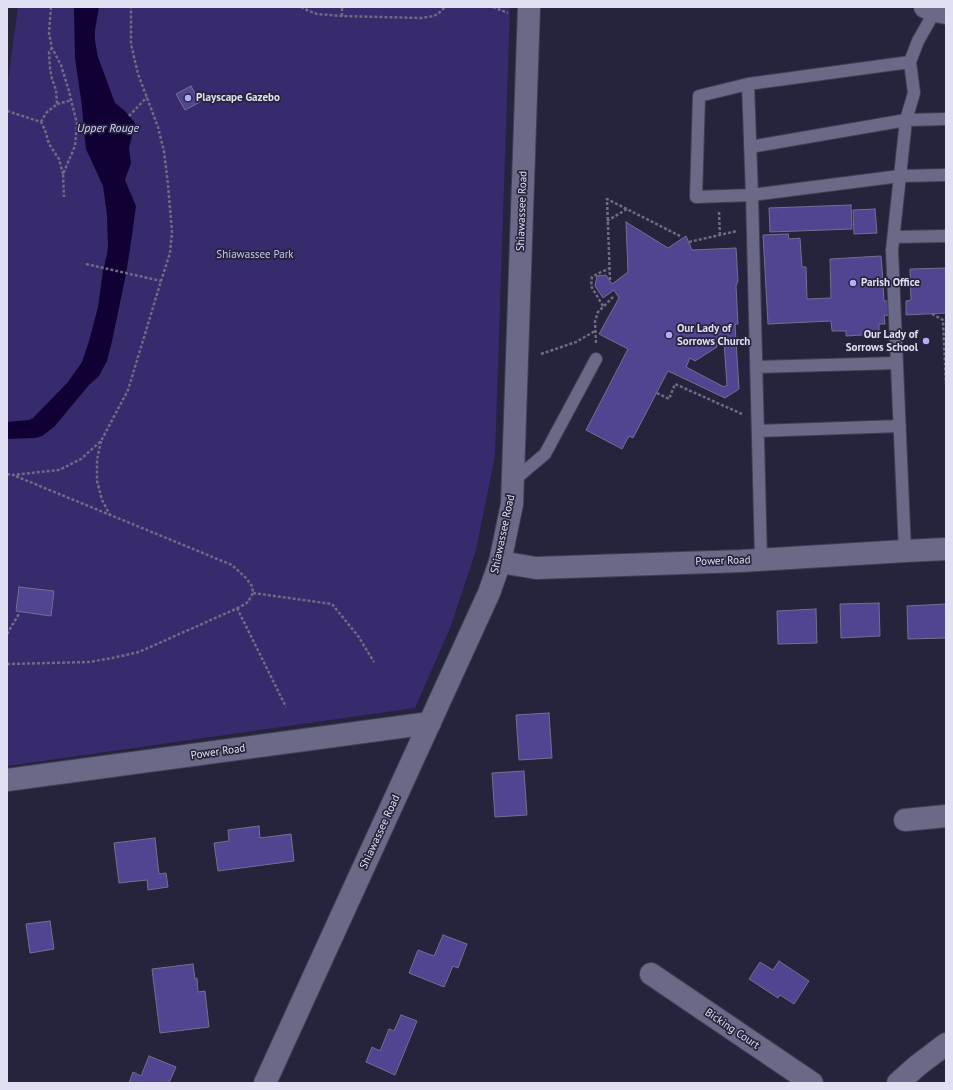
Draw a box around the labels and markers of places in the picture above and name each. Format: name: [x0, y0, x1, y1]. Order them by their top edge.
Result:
place label: Playscape Gazebo: [196, 91, 280, 105]
marker: Playscape Gazebo: [183, 93, 193, 103]
place label: Parish Office: [861, 276, 920, 290]
marker: Parish Office: [848, 278, 858, 288]
place label: Our Lady of Sorrows Church: [677, 322, 750, 348]
place label: Our Lady of Sorrows School: [846, 328, 918, 354]
marker: Our Lady of Sorrows Church: [664, 330, 674, 340]
marker: Our Lady of Sorrows School: [921, 336, 931, 346]

